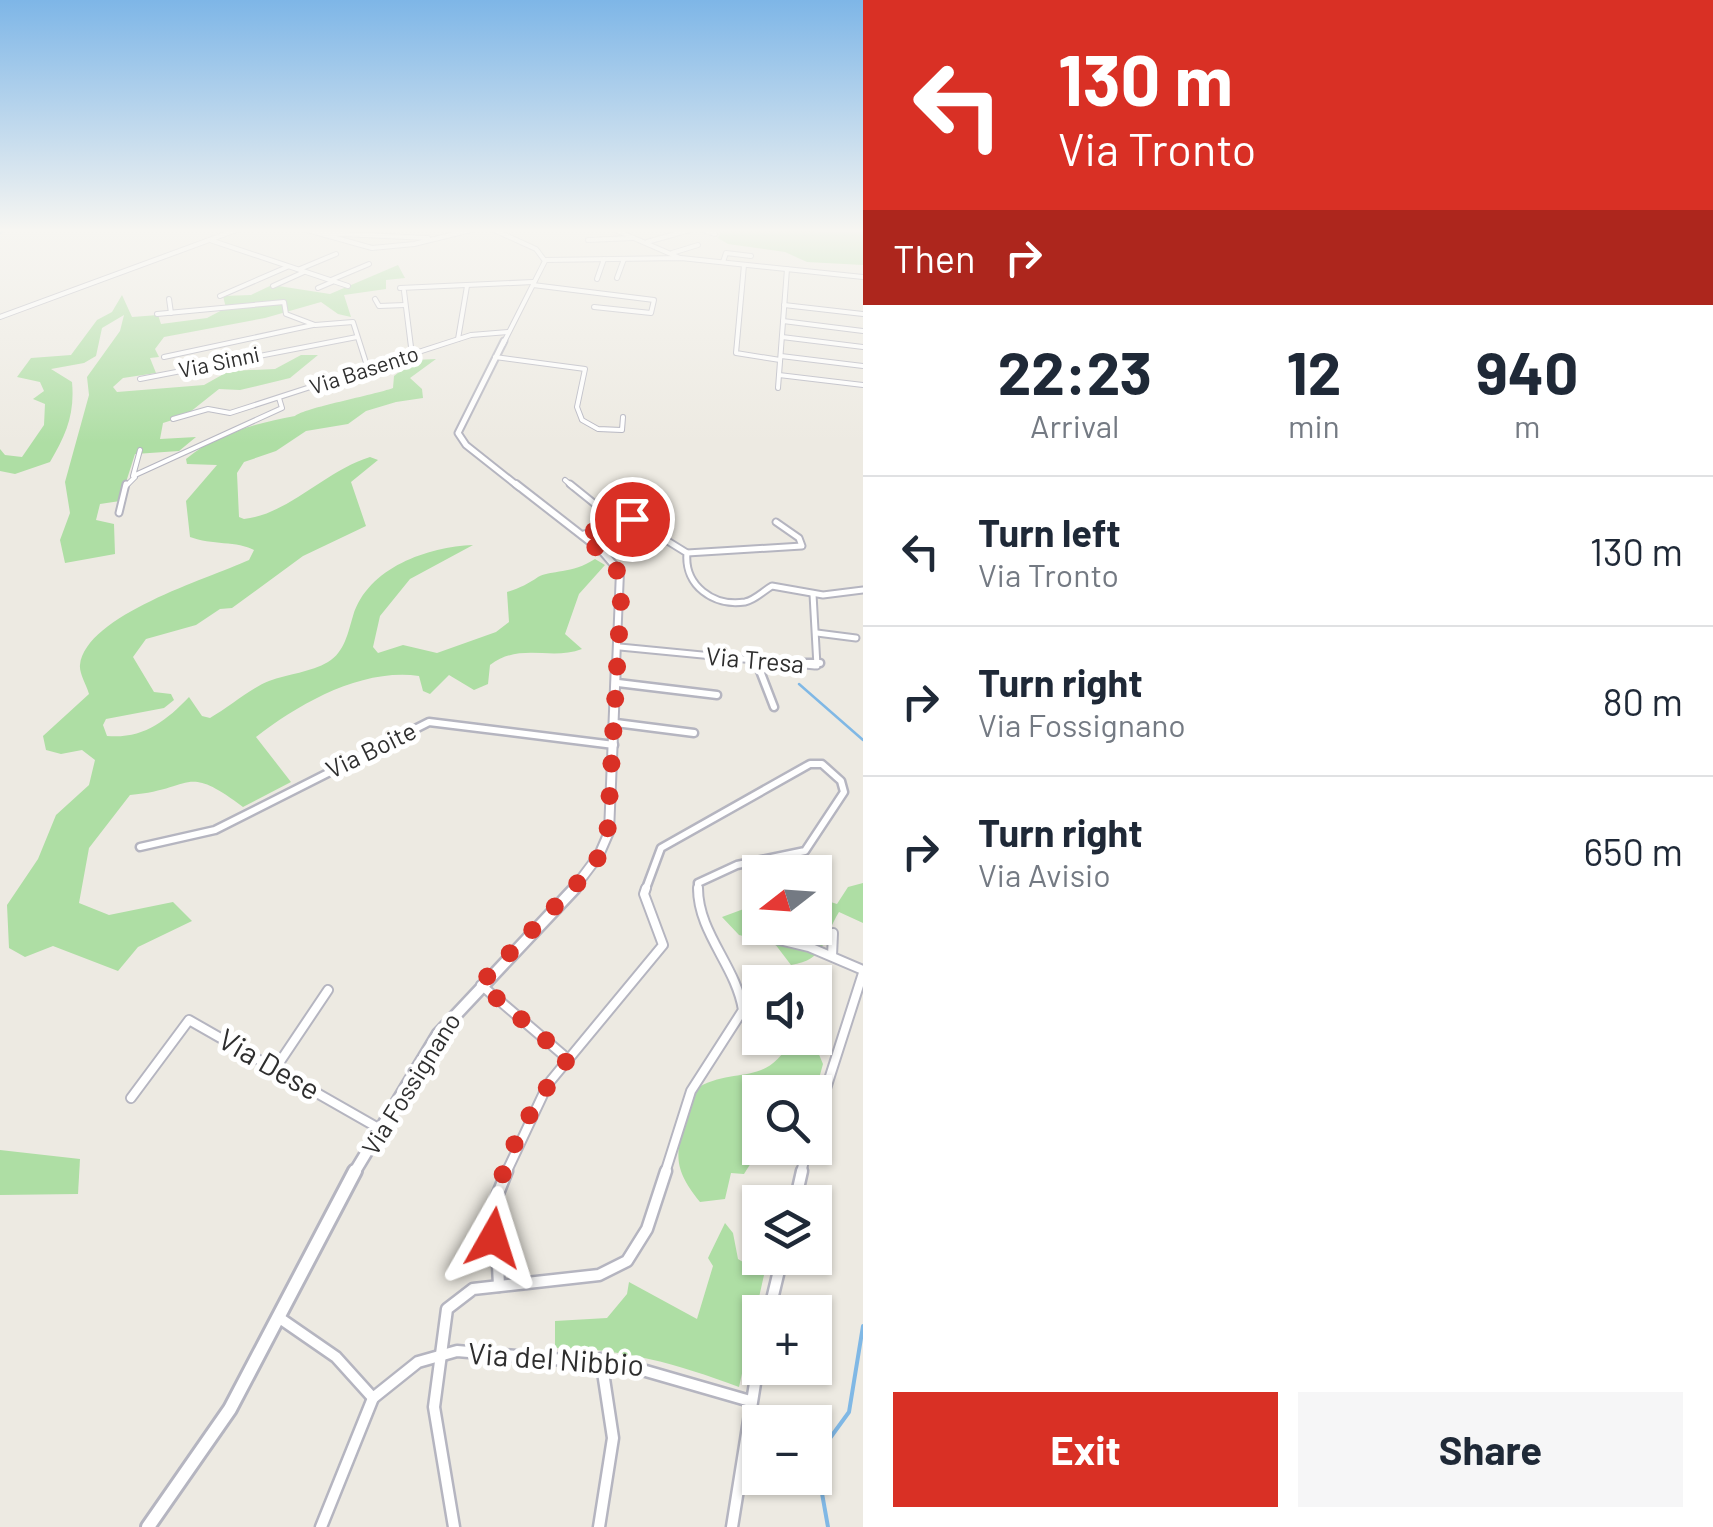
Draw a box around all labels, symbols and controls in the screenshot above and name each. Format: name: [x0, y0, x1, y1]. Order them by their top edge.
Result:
text: 130 m: [1058, 36, 1233, 120]
icon: left: [893, 40, 1023, 170]
text: Via Tronto: [1058, 121, 1256, 175]
icon: right: [996, 230, 1051, 285]
text: Then: [893, 235, 976, 281]
text: 22:23: [998, 335, 1152, 407]
text: 12: [1286, 335, 1341, 407]
text: 940: [1476, 335, 1578, 407]
street label: Via Basento: [306, 339, 421, 399]
street label: Via Sinni: [176, 340, 262, 382]
text: Arrival: [1030, 406, 1119, 444]
text: min: [1288, 406, 1340, 444]
text: m: [1514, 406, 1540, 444]
pin: [590, 477, 675, 562]
icon: arrive: [605, 492, 660, 547]
text: Turn left: [978, 509, 1121, 555]
icon: left: [893, 524, 948, 579]
text: 130 m: [1590, 528, 1683, 574]
text: Via Tronto: [978, 555, 1119, 593]
street label: Via Tresa: [705, 640, 806, 678]
text: Turn right: [978, 659, 1143, 705]
icon: right: [893, 674, 948, 729]
text: 80 m: [1603, 678, 1683, 724]
text: Via Fossignano: [978, 705, 1186, 743]
street label: Via Boite: [321, 714, 421, 784]
text: Turn right: [978, 809, 1143, 855]
icon: right: [893, 824, 948, 879]
text: 650 m: [1583, 828, 1683, 874]
north arrow: [742, 855, 832, 945]
map controls: [742, 855, 832, 1495]
text: Via Avisio: [978, 855, 1111, 893]
button: sound: [742, 965, 832, 1055]
street label: Via Fossignano: [354, 1007, 466, 1160]
street label: Via Dese: [213, 1020, 327, 1107]
button: search: [742, 1075, 832, 1165]
button: layers: [742, 1185, 832, 1275]
position arrow: [441, 1186, 545, 1290]
button: +: [742, 1295, 832, 1385]
street label: Via del Nibbio: [467, 1334, 645, 1382]
button: Exit: [893, 1392, 1278, 1507]
button: Share: [1298, 1392, 1683, 1507]
button: −: [742, 1405, 832, 1495]

